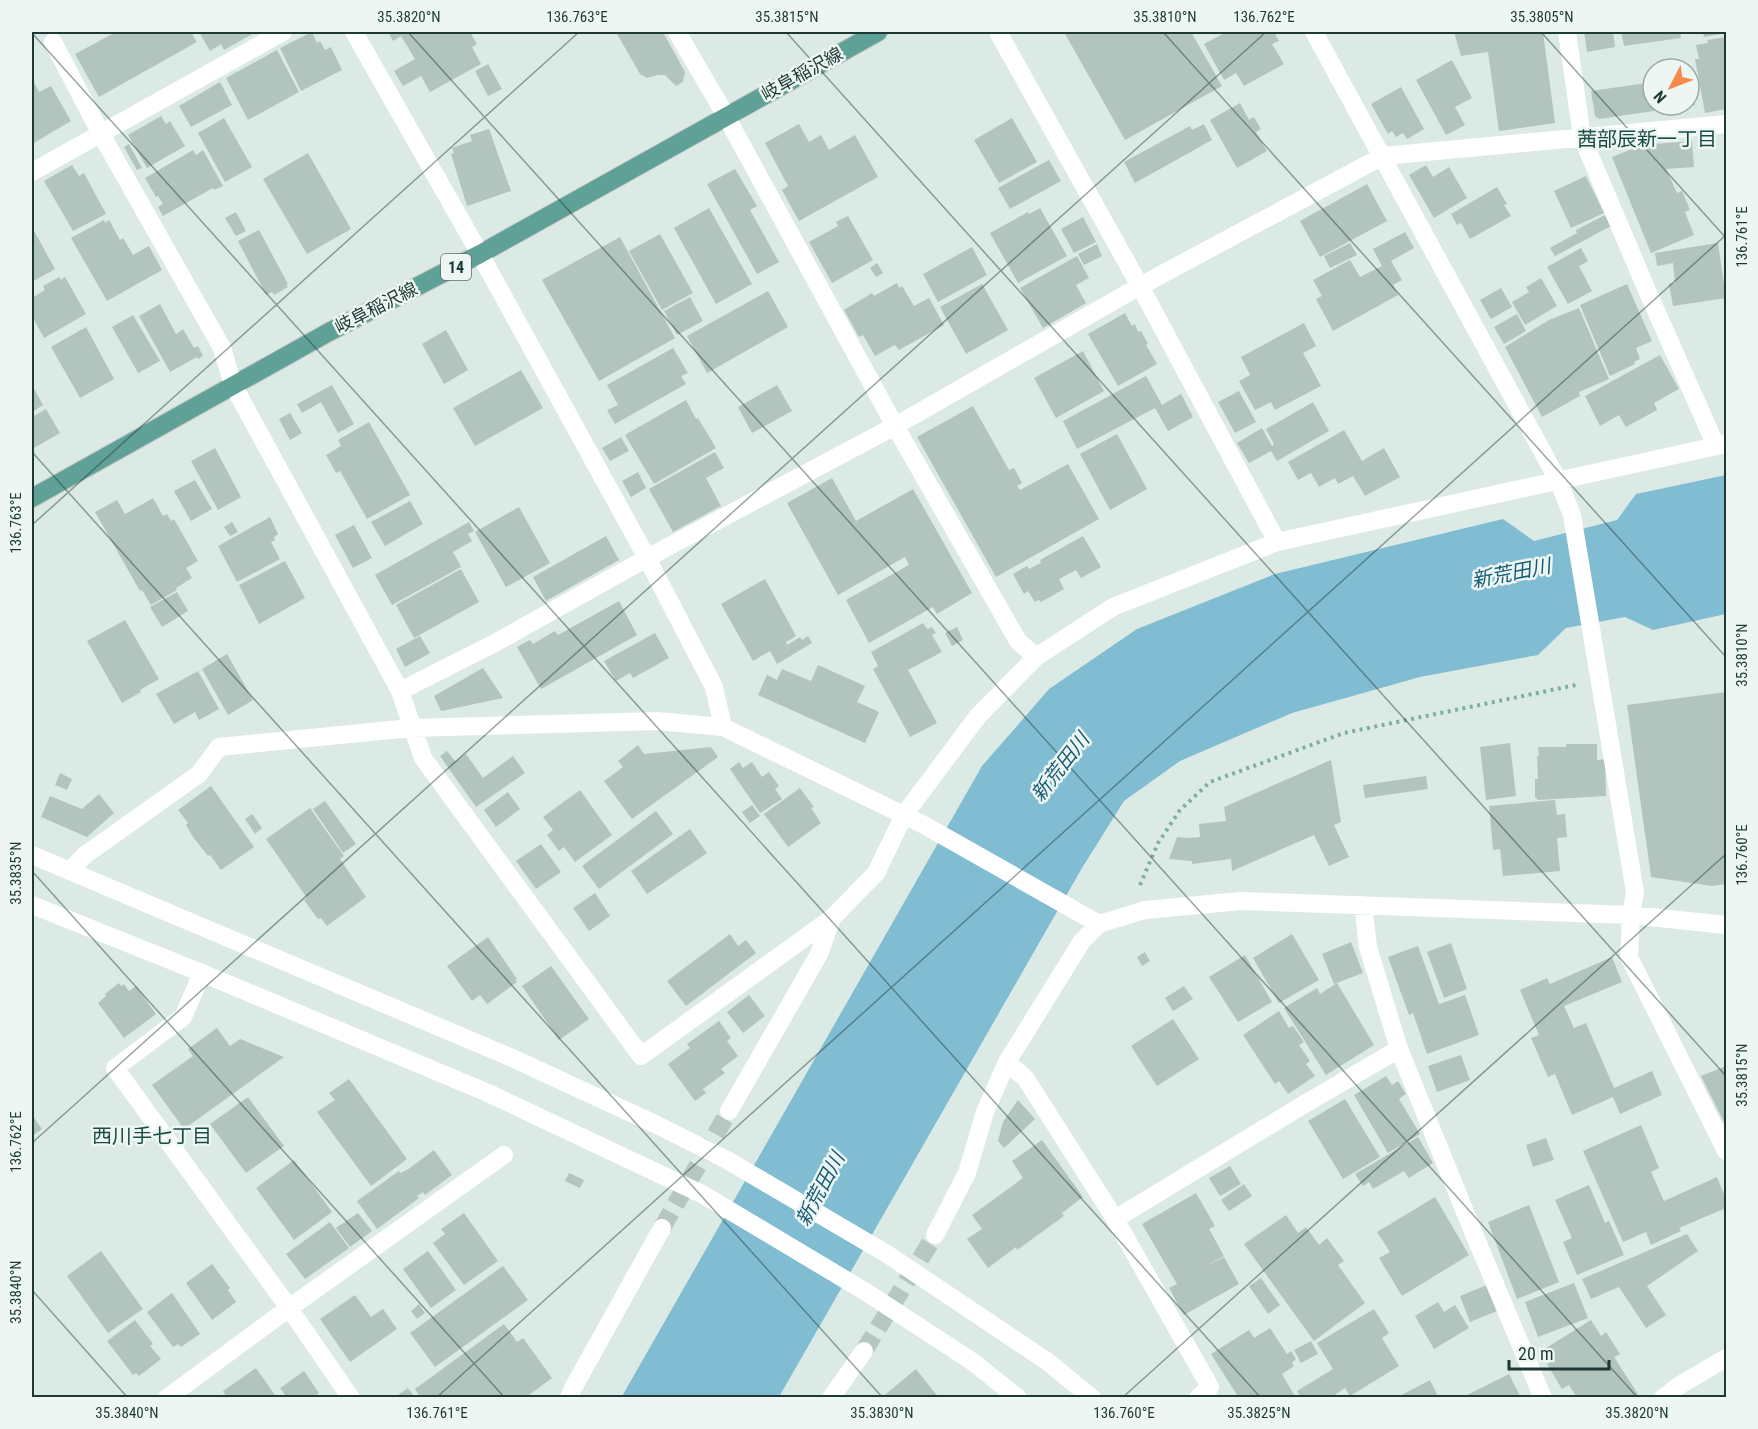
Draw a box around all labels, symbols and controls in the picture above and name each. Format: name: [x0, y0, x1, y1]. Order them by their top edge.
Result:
text: 35.3820°N: [377, 8, 441, 26]
text: 136.763°E: [546, 8, 608, 26]
text: 35.3815°N: [755, 8, 819, 26]
text: 35.3810°N: [1133, 8, 1197, 26]
text: 136.762°E: [1233, 8, 1295, 26]
text: 35.3805°N: [1510, 8, 1574, 26]
street label: 岐阜稲沢線: [757, 43, 846, 105]
north arrow: [1641, 57, 1701, 117]
text: N: [1650, 87, 1671, 107]
district label: 茜部辰新一丁目: [1577, 127, 1717, 151]
text: 136.761°E: [1733, 206, 1751, 268]
road number: 14: [441, 254, 471, 280]
street label: 岐阜稲沢線: [331, 278, 421, 337]
text: 136.763°E: [7, 492, 25, 554]
water label: 新荒田川: [1469, 553, 1555, 592]
text: 35.3810°N: [1733, 623, 1751, 687]
water label: 新荒田川: [1026, 727, 1095, 806]
text: 136.760°E: [1733, 824, 1751, 886]
text: 35.3835°N: [7, 841, 25, 905]
text: 35.3815°N: [1733, 1043, 1751, 1107]
text: 136.762°E: [7, 1111, 25, 1173]
district label: 西川手七丁目: [92, 1124, 212, 1148]
water label: 新荒田川: [791, 1146, 850, 1230]
text: 35.3840°N: [7, 1260, 25, 1324]
scale bar: [1509, 1333, 1610, 1371]
text: 20 m: [1518, 1343, 1553, 1364]
text: 35.3840°N: [95, 1404, 159, 1422]
text: 136.761°E: [406, 1404, 468, 1422]
text: 35.3830°N: [850, 1404, 914, 1422]
text: 136.760°E: [1093, 1404, 1155, 1422]
text: 35.3825°N: [1227, 1404, 1291, 1422]
text: 35.3820°N: [1605, 1404, 1669, 1422]

